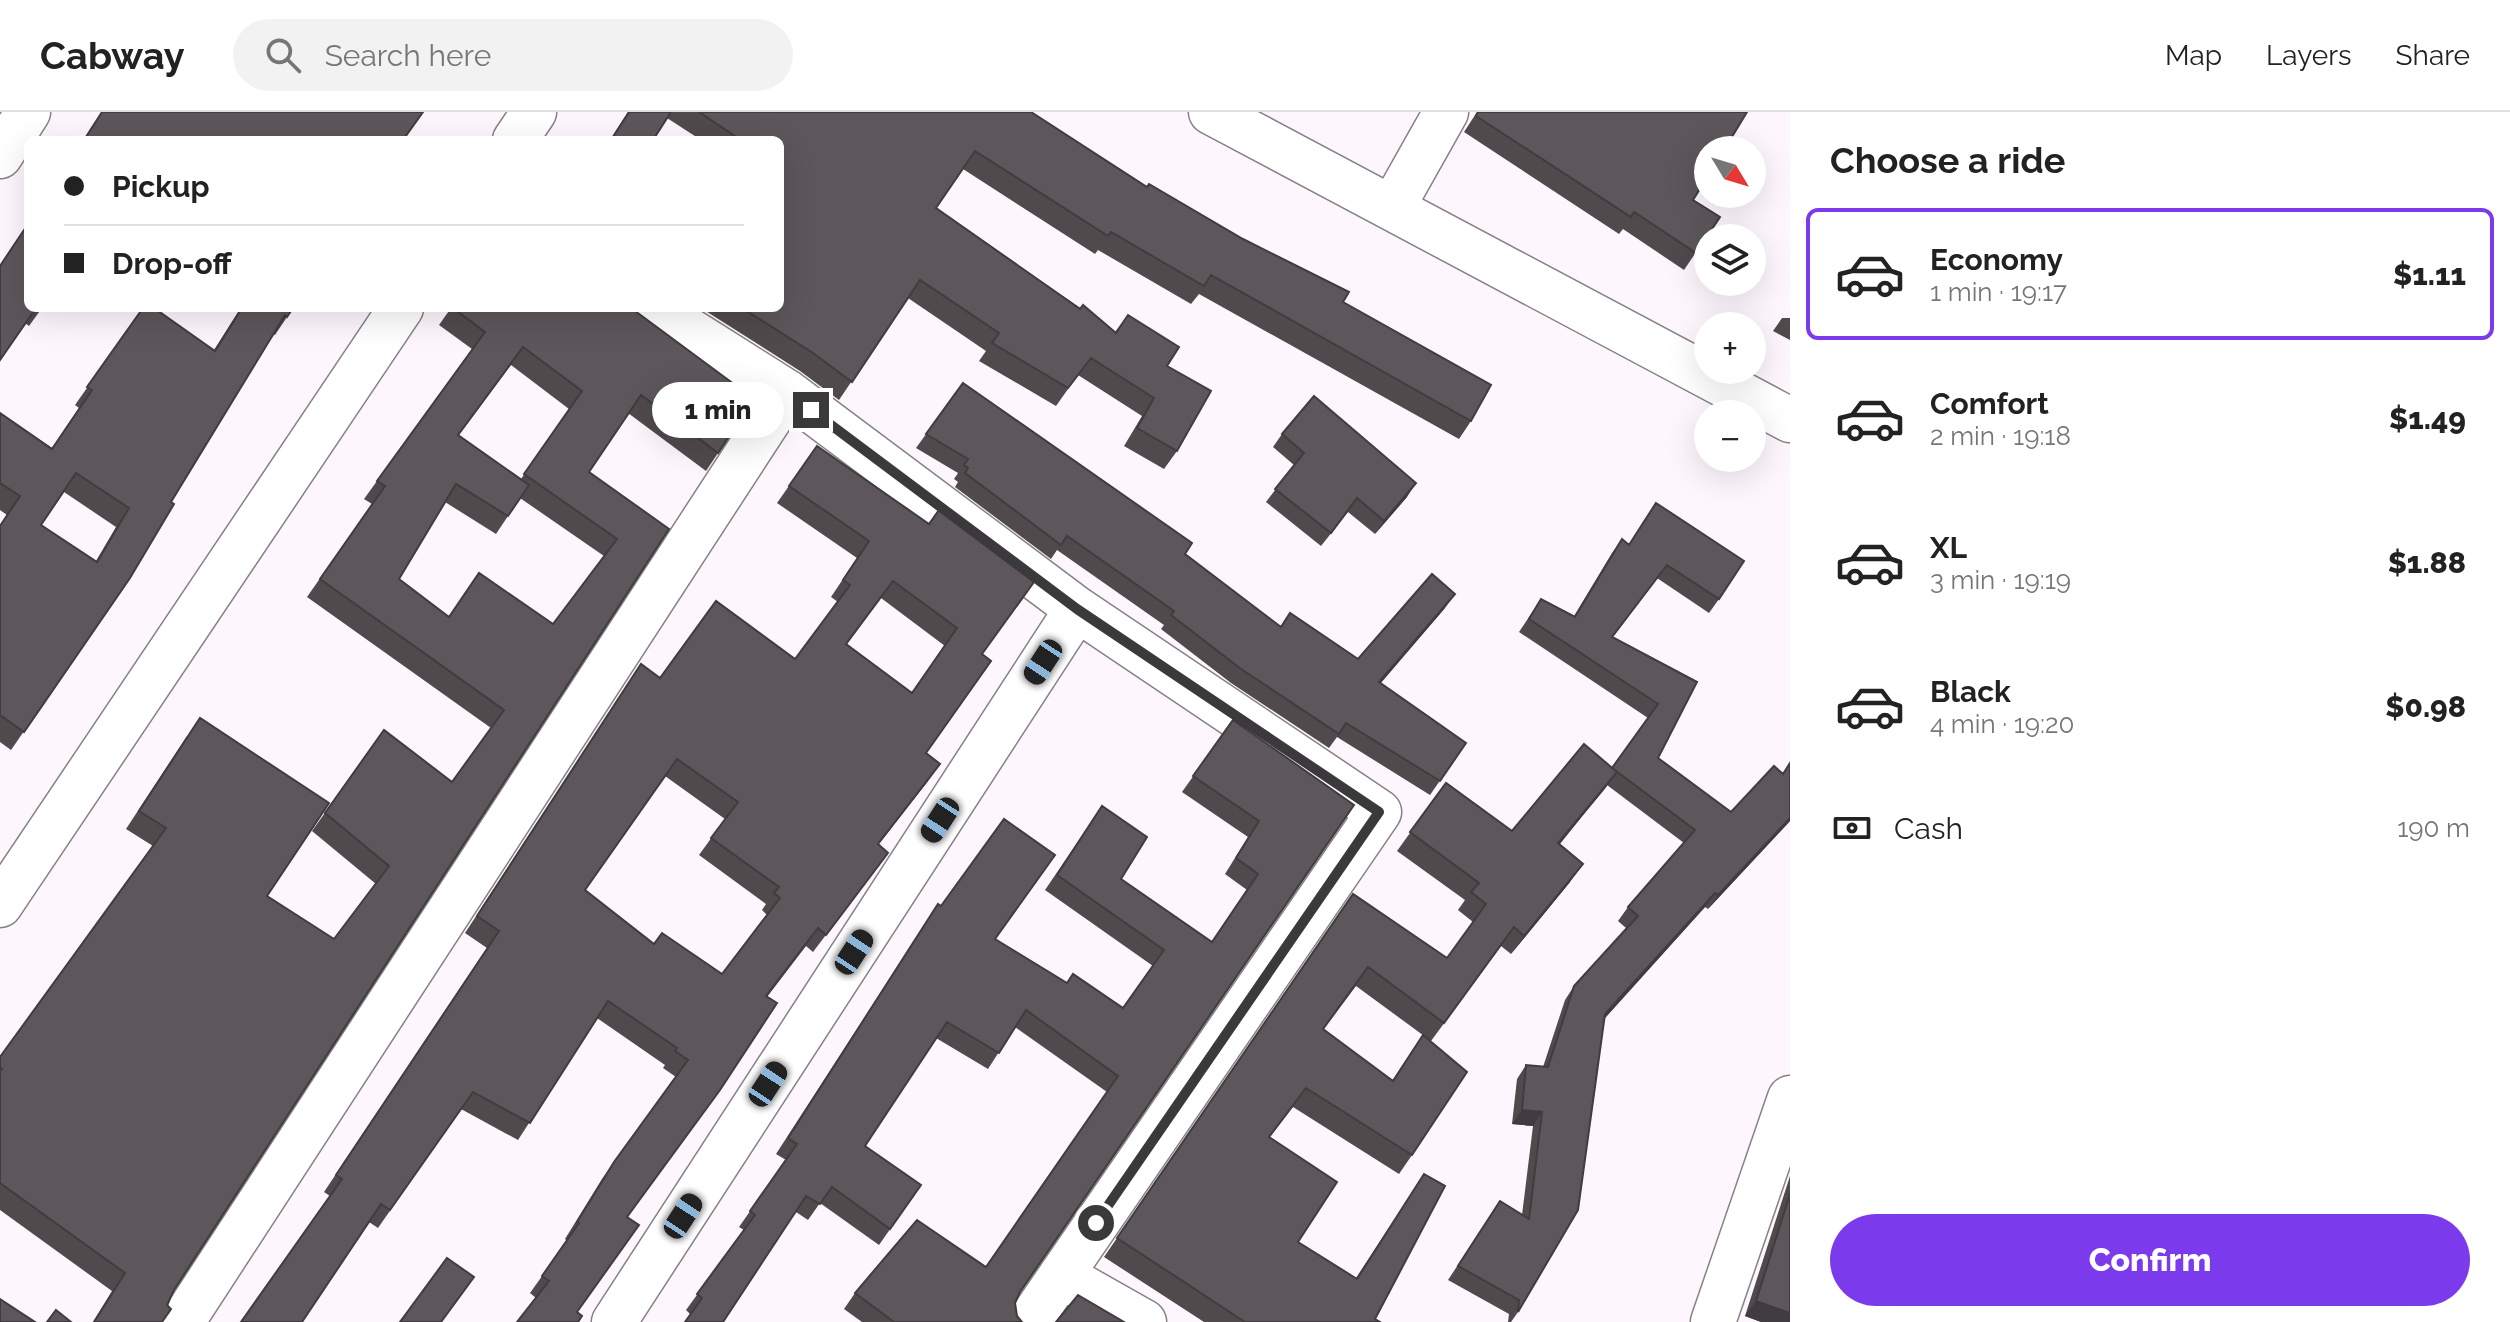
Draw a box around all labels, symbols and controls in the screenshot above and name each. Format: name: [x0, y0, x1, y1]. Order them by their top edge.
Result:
search box: [233, 19, 793, 91]
text: Cabway: [40, 33, 185, 78]
icon: search: [261, 33, 305, 77]
text: Search here: [325, 38, 491, 73]
text: Map: [2165, 39, 2222, 72]
text: Layers: [2266, 39, 2352, 72]
text: Share: [2396, 39, 2470, 72]
north arrow: [1694, 136, 1766, 208]
map controls: [1694, 136, 1766, 472]
text: Choose a ride: [1830, 139, 2065, 181]
text: Pickup: [112, 169, 210, 204]
button: layers: [1694, 224, 1766, 296]
icon: car: [1834, 238, 1906, 310]
text: Economy: [1930, 242, 2063, 277]
text: Drop-off: [112, 246, 232, 281]
text: $1.11: [2393, 257, 2466, 292]
text: 1 min · 19:17: [1930, 277, 2067, 307]
button: +: [1694, 312, 1766, 384]
callout: 1 min: [651, 382, 783, 438]
icon: car: [1834, 382, 1906, 454]
text: Comfort: [1930, 386, 2049, 421]
route end: [793, 392, 829, 428]
text: 1 min: [685, 395, 751, 425]
button: −: [1694, 400, 1766, 472]
text: $1.49: [2389, 401, 2466, 436]
text: 2 min · 19:18: [1930, 421, 2071, 451]
icon: car: [1834, 526, 1906, 598]
text: XL: [1930, 530, 1967, 565]
text: $1.88: [2388, 545, 2466, 580]
text: 3 min · 19:19: [1930, 565, 2071, 595]
car: [1020, 635, 1066, 689]
icon: car: [1834, 670, 1906, 742]
text: Black: [1930, 674, 2011, 709]
text: $0.98: [2385, 689, 2466, 724]
text: 4 min · 19:20: [1930, 709, 2074, 739]
car: [917, 793, 963, 847]
icon: cash: [1830, 806, 1874, 850]
text: Cash: [1894, 811, 1963, 846]
text: 190 m: [2397, 813, 2470, 843]
car: [831, 925, 877, 979]
car: [745, 1057, 791, 1111]
car: [660, 1189, 706, 1243]
route start: [1078, 1205, 1114, 1241]
button: Confirm: [1830, 1214, 2470, 1306]

